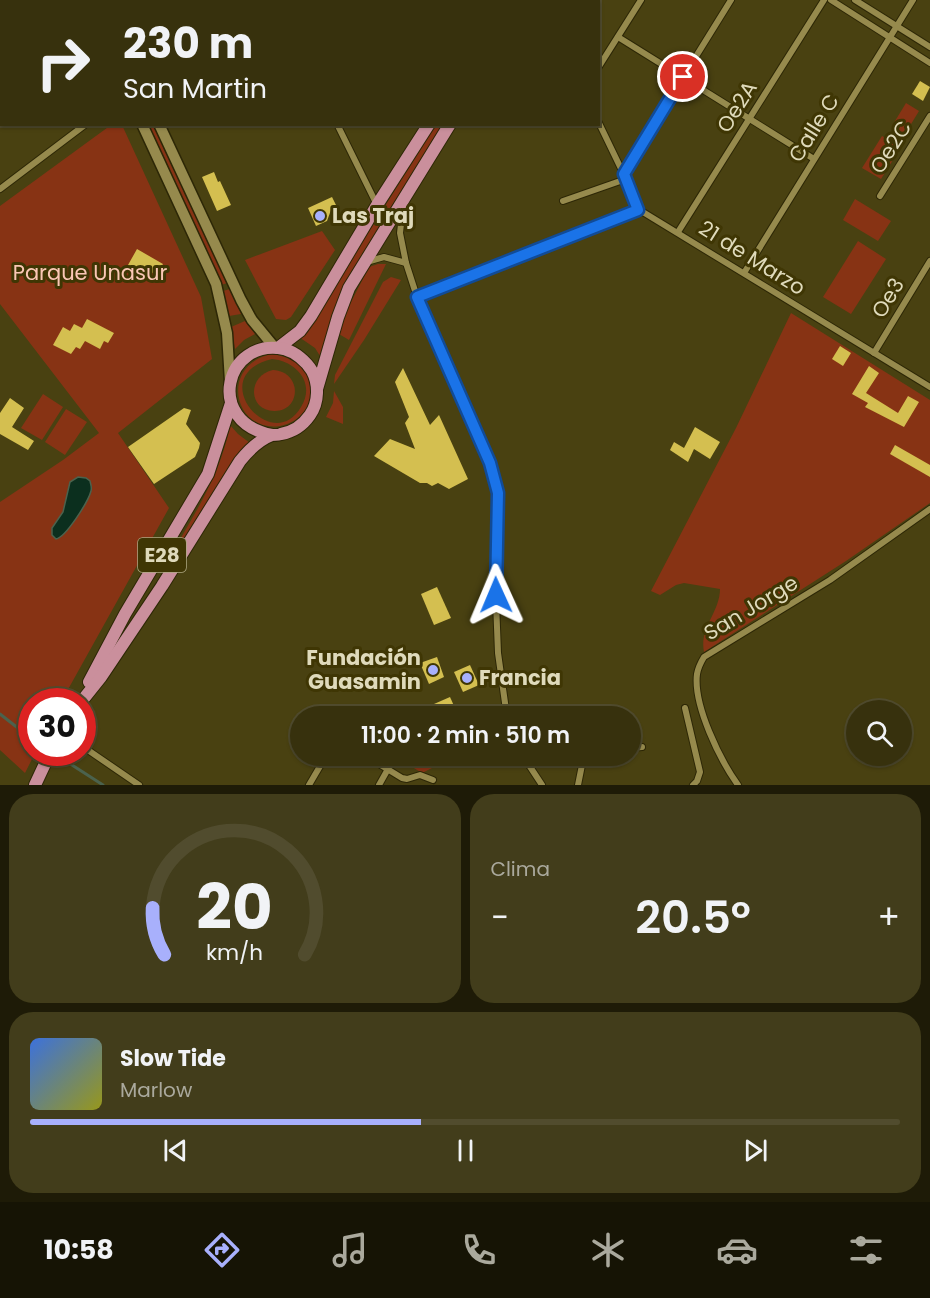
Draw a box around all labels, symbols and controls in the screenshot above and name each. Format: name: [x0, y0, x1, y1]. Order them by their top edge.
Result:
text: 230 m: [123, 14, 253, 73]
icon: right: [24, 24, 102, 102]
pin: [657, 51, 708, 102]
icon: arrive: [666, 60, 699, 93]
text: San Martin: [123, 70, 267, 107]
street label: Oe2A: [710, 75, 764, 138]
street label: Calle C: [781, 88, 846, 167]
street label: Oe2C: [863, 115, 918, 179]
place label: Las Traj: [332, 201, 414, 230]
marker: Las Traj: [313, 209, 327, 223]
street label: 21 de Marzo: [694, 213, 811, 302]
park label: Parque Unasur: [13, 258, 167, 287]
street label: Oe3: [864, 272, 911, 323]
road number: E28: [138, 538, 186, 572]
position arrow: [464, 563, 528, 627]
street label: San Jorge: [698, 568, 803, 647]
place label: Fundación Guasamin: [306, 643, 421, 696]
marker: Fundación Guasamin: [426, 663, 440, 677]
place label: Francia: [479, 663, 561, 692]
marker: Francia: [460, 671, 474, 685]
speed limit sign: 30: [18, 688, 96, 766]
map controls: [846, 700, 912, 766]
button: search: [846, 700, 912, 766]
text: 11:00 · 2 min · 510 m: [361, 720, 570, 751]
text: Clima: [491, 855, 550, 883]
text: 20: [197, 863, 273, 951]
text: 20.5°: [635, 886, 751, 949]
text: −: [491, 894, 509, 941]
text: +: [877, 894, 900, 941]
text: km/h: [206, 938, 263, 969]
text: Slow Tide: [120, 1043, 226, 1074]
text: Marlow: [120, 1076, 192, 1104]
icon: previous: [159, 1134, 192, 1167]
icon: pause: [449, 1134, 482, 1167]
icon: next: [739, 1134, 772, 1167]
icon: directions: [201, 1229, 243, 1271]
icon: music: [329, 1229, 371, 1271]
icon: phone: [458, 1229, 500, 1271]
icon: climate: [587, 1229, 629, 1271]
icon: car: [716, 1229, 758, 1271]
icon: filters: [845, 1229, 887, 1271]
text: 10:58: [43, 1231, 114, 1268]

